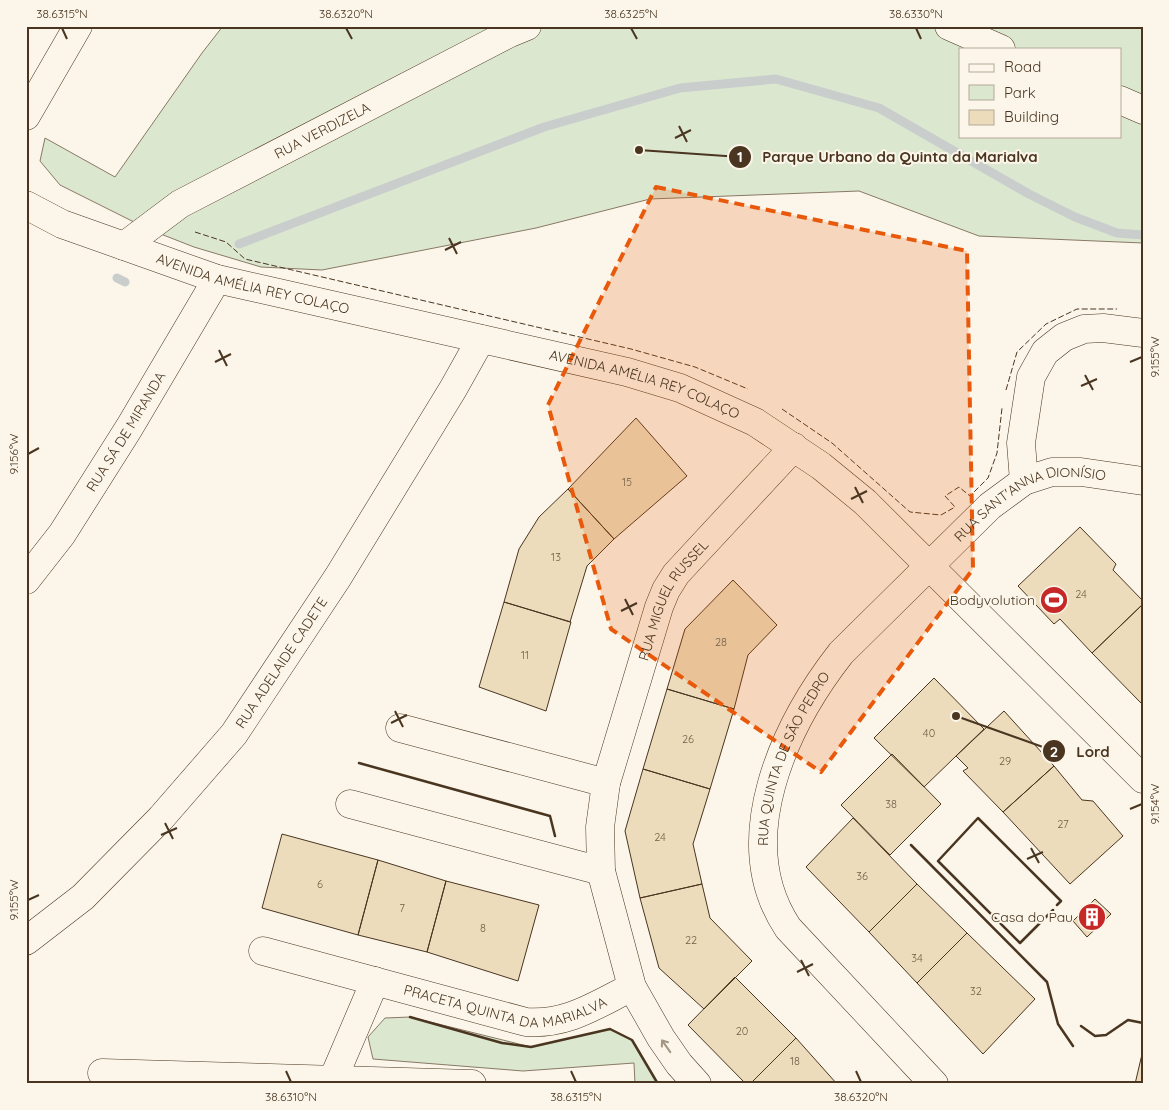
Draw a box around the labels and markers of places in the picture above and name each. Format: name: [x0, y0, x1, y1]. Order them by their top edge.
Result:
callout: Parque Urbano da Quinta da Marialva: [727, 142, 1048, 172]
sports icon: Bodyvolution: [1039, 585, 1069, 615]
place label: Bodyvolution: [950, 591, 1035, 609]
callout: Lord: [1042, 736, 1120, 766]
building icon: Casa do Pau: [1077, 902, 1107, 932]
place label: Casa do Pau: [991, 908, 1073, 926]

